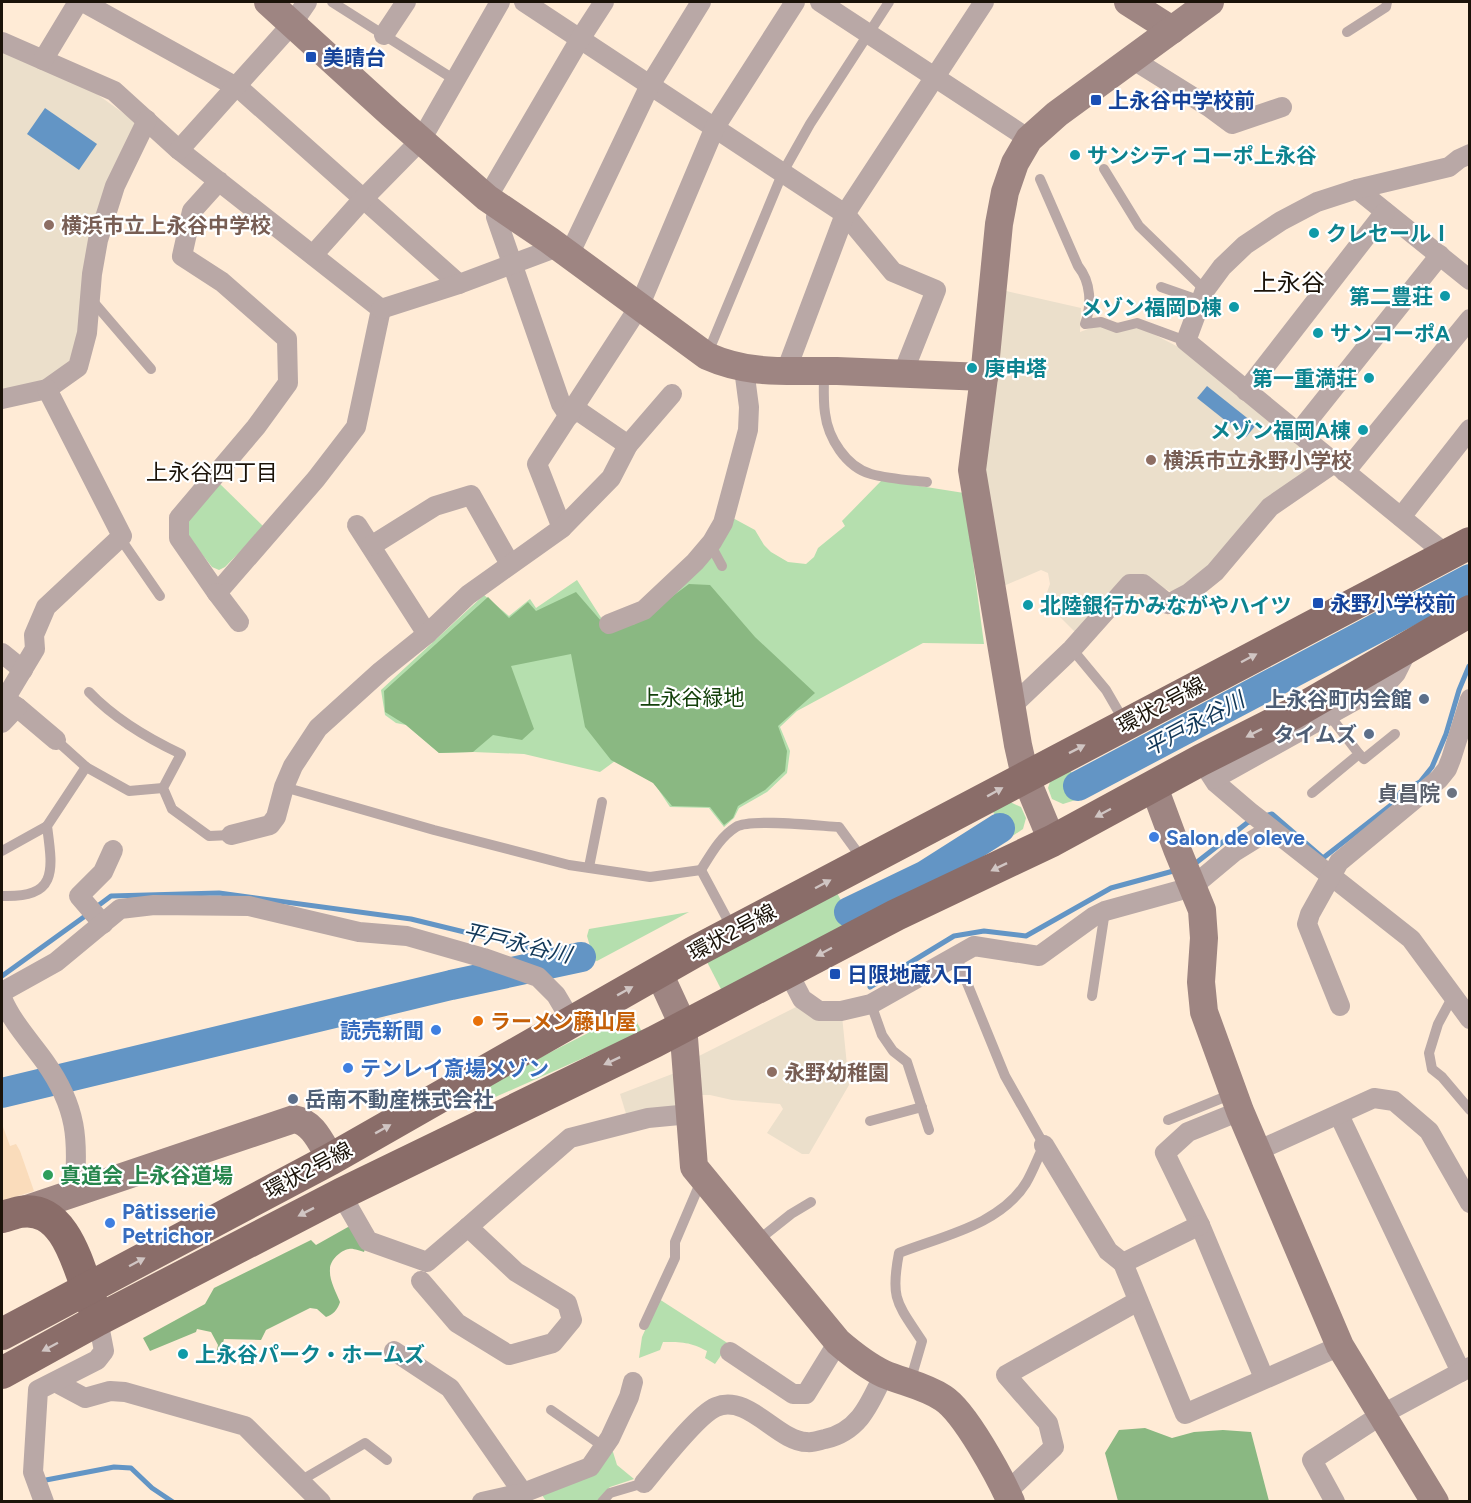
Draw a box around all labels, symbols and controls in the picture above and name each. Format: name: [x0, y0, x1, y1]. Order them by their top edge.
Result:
place label: 美晴台: [323, 45, 386, 70]
marker: 美晴台: [304, 50, 318, 64]
place label: 上永谷中学校前: [1108, 88, 1255, 113]
marker: 上永谷中学校前: [1089, 93, 1103, 107]
place label: サンシティコーポ上永谷: [1087, 143, 1317, 168]
marker: サンシティコーポ上永谷: [1068, 148, 1082, 162]
place label: 横浜市立上永谷中学校: [61, 213, 271, 238]
marker: 横浜市立上永谷中学校: [42, 218, 56, 232]
place label: クレセールⅠ: [1326, 221, 1452, 246]
marker: クレセールⅠ: [1307, 226, 1321, 240]
district label: 上永谷: [1253, 268, 1325, 297]
place label: 第二豊荘: [1349, 284, 1433, 309]
marker: 第二豊荘: [1438, 289, 1452, 303]
place label: メゾン福岡D棟: [1081, 295, 1222, 320]
marker: メゾン福岡D棟: [1227, 300, 1241, 314]
place label: サンコーポA: [1330, 321, 1450, 346]
marker: サンコーポA: [1311, 326, 1325, 340]
place label: 庚申塔: [984, 356, 1047, 381]
marker: 庚申塔: [965, 361, 979, 375]
place label: 第一重満荘: [1252, 366, 1357, 391]
marker: 第一重満荘: [1362, 371, 1376, 385]
place label: メゾン福岡A棟: [1210, 418, 1351, 443]
marker: メゾン福岡A棟: [1356, 423, 1370, 437]
place label: 横浜市立永野小学校: [1163, 448, 1352, 473]
marker: 横浜市立永野小学校: [1144, 453, 1158, 467]
district label: 上永谷四丁目: [146, 459, 278, 486]
place label: 永野小学校前: [1330, 591, 1456, 616]
place label: 北陸銀行かみながやハイツ: [1040, 593, 1292, 618]
marker: 永野小学校前: [1311, 596, 1325, 610]
marker: 北陸銀行かみながやハイツ: [1021, 598, 1035, 612]
one-way arrow: [1241, 653, 1258, 663]
street label: 環状2号線: [1113, 671, 1209, 739]
park label: 上永谷緑地: [640, 685, 745, 710]
water label: 平戸永谷川: [1139, 685, 1251, 762]
place label: 上永谷町内会館: [1265, 687, 1412, 712]
marker: 上永谷町内会館: [1417, 692, 1431, 706]
place label: タイムズ: [1273, 722, 1357, 747]
marker: タイムズ: [1362, 727, 1376, 741]
one-way arrow: [1245, 728, 1262, 738]
one-way arrow: [1069, 744, 1086, 754]
place label: 貞昌院: [1377, 781, 1440, 806]
marker: 貞昌院: [1445, 786, 1459, 800]
one-way arrow: [987, 787, 1003, 798]
one-way arrow: [1094, 808, 1112, 818]
place label: Salon de oleve: [1166, 825, 1305, 850]
marker: Salon de oleve: [1147, 830, 1161, 844]
one-way arrow: [991, 862, 1008, 872]
one-way arrow: [815, 879, 832, 889]
street label: 環状2号線: [684, 898, 780, 966]
water label: 平戸永谷川: [460, 917, 576, 969]
one-way arrow: [815, 947, 832, 957]
place label: 日限地蔵入口: [847, 962, 973, 987]
marker: 日限地蔵入口: [828, 967, 842, 981]
one-way arrow: [617, 986, 634, 996]
place label: ラーメン藤山屋: [490, 1009, 636, 1034]
marker: ラーメン藤山屋: [471, 1014, 485, 1028]
place label: 読売新聞: [340, 1018, 424, 1043]
marker: 読売新聞: [429, 1023, 443, 1037]
place label: テンレイ斎場メゾン: [360, 1056, 549, 1081]
one-way arrow: [604, 1056, 621, 1065]
place label: 永野幼稚園: [784, 1060, 889, 1085]
marker: テンレイ斎場メゾン: [341, 1061, 355, 1075]
marker: 永野幼稚園: [765, 1065, 779, 1079]
place label: 岳南不動産株式会社: [305, 1087, 494, 1112]
marker: 岳南不動産株式会社: [286, 1092, 300, 1106]
one-way arrow: [374, 1125, 391, 1135]
street label: 環状2号線: [260, 1136, 356, 1204]
place label: 真道会 上永谷道場: [60, 1163, 233, 1188]
marker: 真道会 上永谷道場: [41, 1168, 55, 1182]
place label: Pâtisserie Petrichor: [122, 1199, 216, 1248]
one-way arrow: [297, 1208, 314, 1217]
marker: Pâtisserie Petrichor: [103, 1216, 117, 1230]
one-way arrow: [129, 1257, 146, 1267]
one-way arrow: [41, 1342, 58, 1352]
place label: 上永谷パーク・ホームズ: [195, 1342, 425, 1367]
marker: 上永谷パーク・ホームズ: [176, 1347, 190, 1361]

